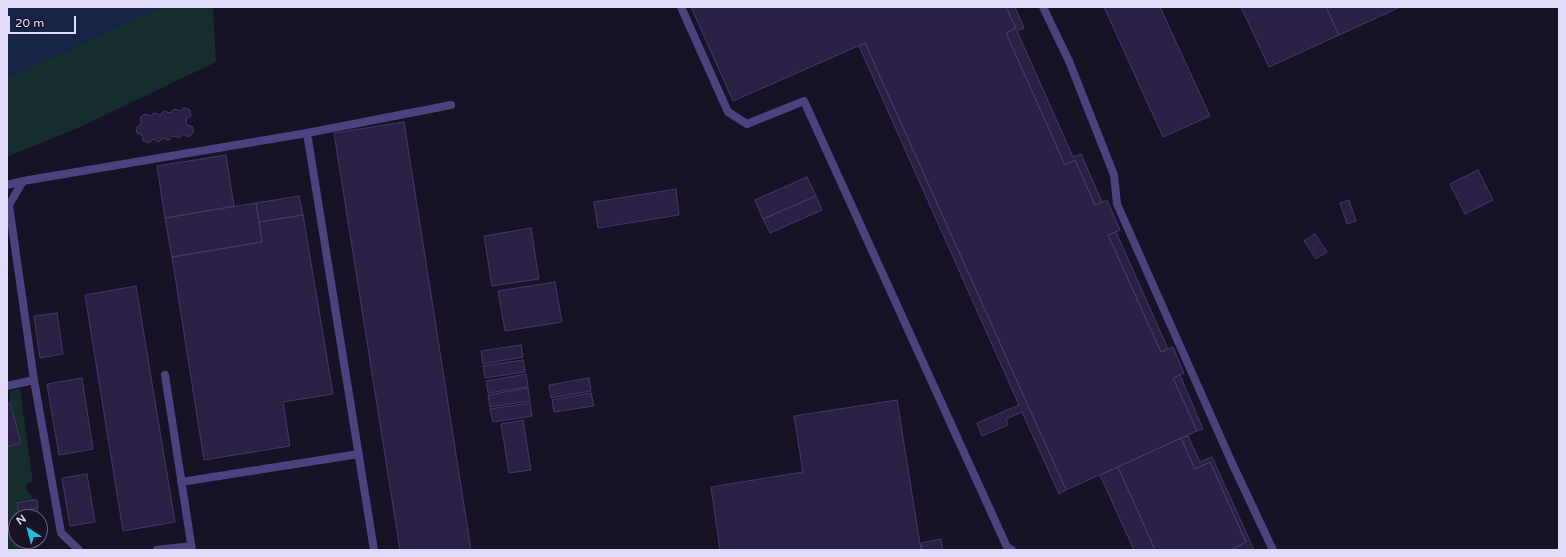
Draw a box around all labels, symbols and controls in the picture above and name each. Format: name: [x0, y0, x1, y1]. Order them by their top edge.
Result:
scale bar: [10, 8, 78, 34]
text: 20 m: [15, 16, 44, 30]
north arrow: [8, 509, 48, 549]
text: N: [14, 512, 29, 528]

